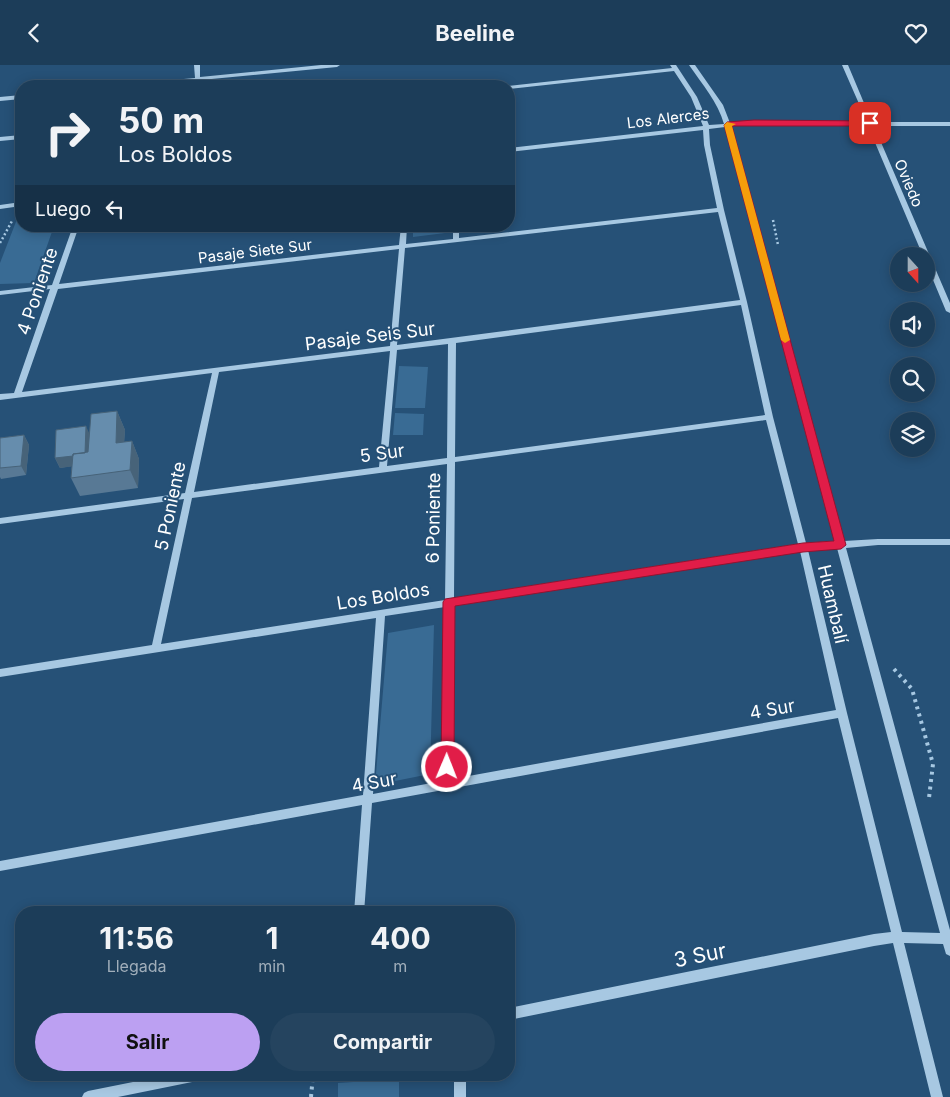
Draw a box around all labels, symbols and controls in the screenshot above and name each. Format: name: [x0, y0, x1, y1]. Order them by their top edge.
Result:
icon: back: [20, 19, 48, 47]
icon: heart: [902, 19, 930, 47]
text: Beeline: [435, 20, 515, 46]
text: 50 m: [118, 99, 204, 141]
icon: right: [35, 100, 100, 165]
pin: [849, 102, 891, 144]
street label: Los Alerces: [626, 104, 710, 132]
icon: arrive: [856, 109, 884, 137]
text: Los Boldos: [118, 141, 233, 167]
street label: Oviedo: [890, 156, 928, 210]
icon: left: [101, 195, 129, 223]
text: Luego: [35, 198, 91, 221]
street label: Pasaje Siete Sur: [197, 235, 313, 267]
street label: 4 Poniente: [12, 244, 62, 338]
north arrow: [890, 247, 935, 293]
map controls: [890, 247, 935, 457]
button: sound: [890, 302, 935, 347]
street label: Pasaje Seis Sur: [304, 318, 437, 354]
button: search: [890, 357, 935, 402]
button: layers: [890, 412, 935, 457]
street label: 5 Sur: [358, 439, 406, 467]
street label: 5 Poniente: [150, 460, 190, 552]
street label: 6 Poniente: [422, 472, 444, 564]
street label: Huambalí: [814, 563, 852, 646]
street label: Los Boldos: [335, 578, 431, 614]
street label: 4 Sur: [748, 695, 797, 723]
position arrow: [420, 740, 472, 792]
street label: 4 Sur: [350, 768, 399, 796]
text: 11:56: [99, 920, 174, 956]
text: 1: [265, 920, 278, 956]
text: 400: [370, 920, 431, 956]
street label: 3 Sur: [672, 938, 728, 972]
text: Llegada: [107, 956, 167, 976]
text: min: [258, 956, 286, 976]
text: m: [393, 956, 407, 976]
button: Salir: [35, 1013, 260, 1071]
button: Compartir: [270, 1013, 495, 1071]

